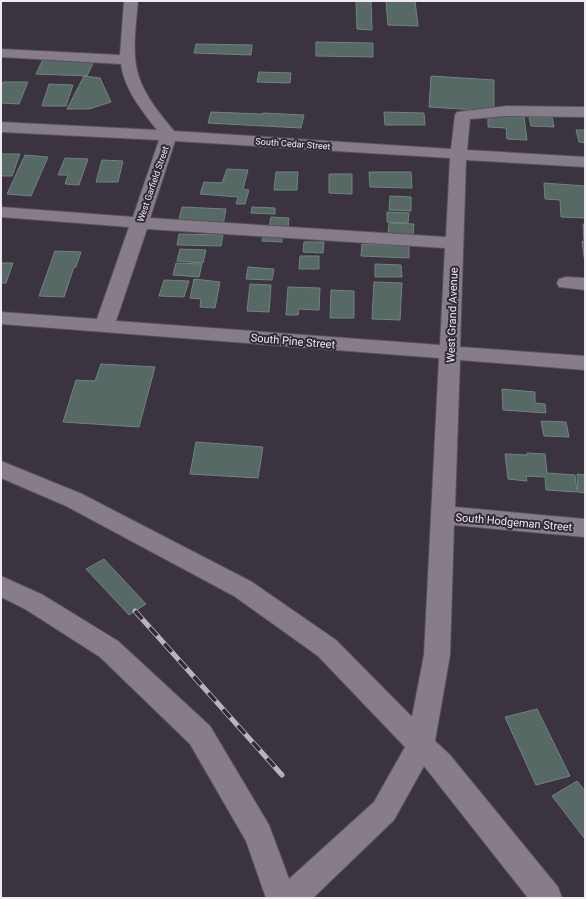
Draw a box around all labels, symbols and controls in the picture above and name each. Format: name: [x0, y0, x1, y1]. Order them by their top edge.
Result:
street label: South Cedar Street: [255, 136, 331, 152]
street label: West Garfield Street: [135, 145, 171, 223]
street label: West Grand Avenue: [444, 267, 461, 363]
street label: South Pine Street: [250, 331, 336, 352]
street label: South Hodgeman Street: [455, 511, 573, 534]

